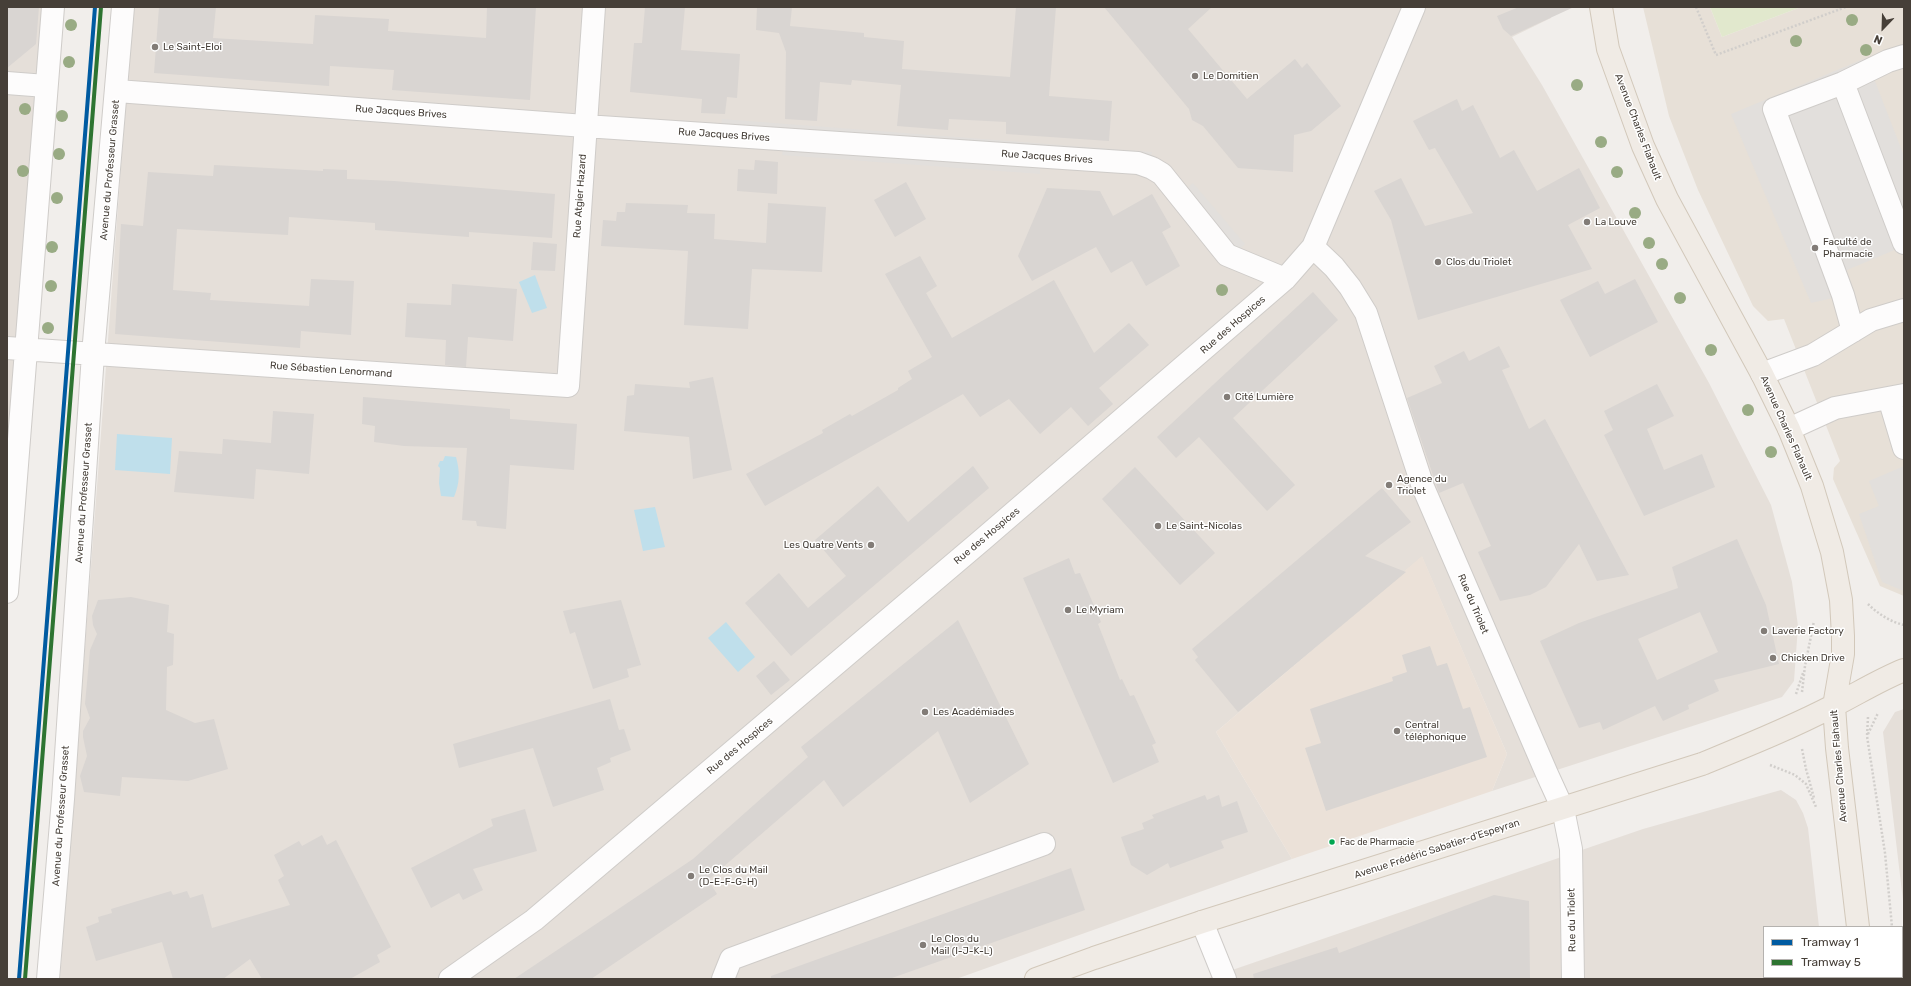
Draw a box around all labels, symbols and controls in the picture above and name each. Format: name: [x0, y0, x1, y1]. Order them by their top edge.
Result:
north arrow: [1863, 8, 1903, 48]
text: N: [1872, 32, 1884, 47]
place label: Le Saint-Eloi: [163, 41, 222, 53]
marker: Le Saint-Eloi: [150, 42, 160, 52]
place label: Le Domitien: [1203, 70, 1259, 82]
marker: Le Domitien: [1190, 71, 1200, 81]
street label: Avenue Charles Flahault: [1612, 72, 1664, 182]
street label: Avenue du Professeur Grasset: [98, 99, 122, 241]
street label: Rue Jacques Brives: [355, 103, 447, 121]
street label: Rue Jacques Brives: [678, 126, 770, 144]
street label: Rue Jacques Brives: [1001, 148, 1093, 166]
street label: Rue Atgier Hazard: [571, 154, 589, 238]
place label: La Louve: [1595, 216, 1637, 228]
marker: La Louve: [1582, 217, 1592, 227]
place label: Faculté de Pharmacie: [1823, 236, 1873, 260]
marker: Faculté de Pharmacie: [1810, 243, 1820, 253]
place label: Clos du Triolet: [1446, 256, 1512, 268]
marker: Clos du Triolet: [1433, 257, 1443, 267]
street label: Rue des Hospices: [1198, 293, 1268, 357]
street label: Rue Sébastien Lenormand: [269, 360, 393, 380]
street label: Avenue Charles Flahault: [1758, 374, 1814, 482]
place label: Cité Lumière: [1235, 391, 1294, 403]
marker: Cité Lumière: [1222, 392, 1232, 402]
street label: Avenue du Professeur Grasset: [73, 422, 95, 564]
place label: Agence du Triolet: [1397, 473, 1447, 496]
marker: Agence du Triolet: [1384, 480, 1394, 490]
street label: Rue des Hospices: [952, 505, 1022, 567]
place label: Le Saint-Nicolas: [1166, 520, 1242, 532]
marker: Le Saint-Nicolas: [1153, 521, 1163, 531]
place label: Les Quatre Vents: [784, 539, 863, 551]
marker: Les Quatre Vents: [866, 540, 876, 550]
street label: Rue du Triolet: [1455, 572, 1491, 636]
place label: Le Myriam: [1076, 604, 1124, 616]
marker: Le Myriam: [1063, 605, 1073, 615]
place label: Laverie Factory: [1772, 625, 1844, 637]
marker: Laverie Factory: [1759, 626, 1769, 636]
place label: Chicken Drive: [1781, 652, 1845, 664]
marker: Chicken Drive: [1768, 653, 1778, 663]
place label: Les Académiades: [933, 706, 1014, 718]
marker: Les Académiades: [920, 707, 930, 717]
street label: Avenue Charles Flahault: [1828, 709, 1850, 823]
street label: Rue des Hospices: [705, 715, 775, 777]
place label: Central téléphonique: [1405, 719, 1466, 742]
marker: Central téléphonique: [1392, 726, 1402, 736]
street label: Avenue du Professeur Grasset: [50, 745, 72, 887]
street label: Avenue Frédéric Sabatier-d'Espeyran: [1353, 817, 1521, 881]
marker: Fac de Pharmacie: [1327, 837, 1337, 847]
place label: Fac de Pharmacie: [1340, 837, 1415, 847]
place label: Le Clos du Mail (D-E-F-G-H): [699, 864, 768, 888]
marker: Le Clos du Mail (D-E-F-G-H): [686, 871, 696, 881]
street label: Rue du Triolet: [1565, 888, 1579, 952]
legend: [1763, 926, 1903, 978]
place label: Le Clos du Mail (I-J-K-L): [931, 933, 993, 956]
text: Tramway 1: [1801, 935, 1859, 949]
marker: Le Clos du Mail (I-J-K-L): [918, 940, 928, 950]
text: Tramway 5: [1801, 955, 1861, 969]

